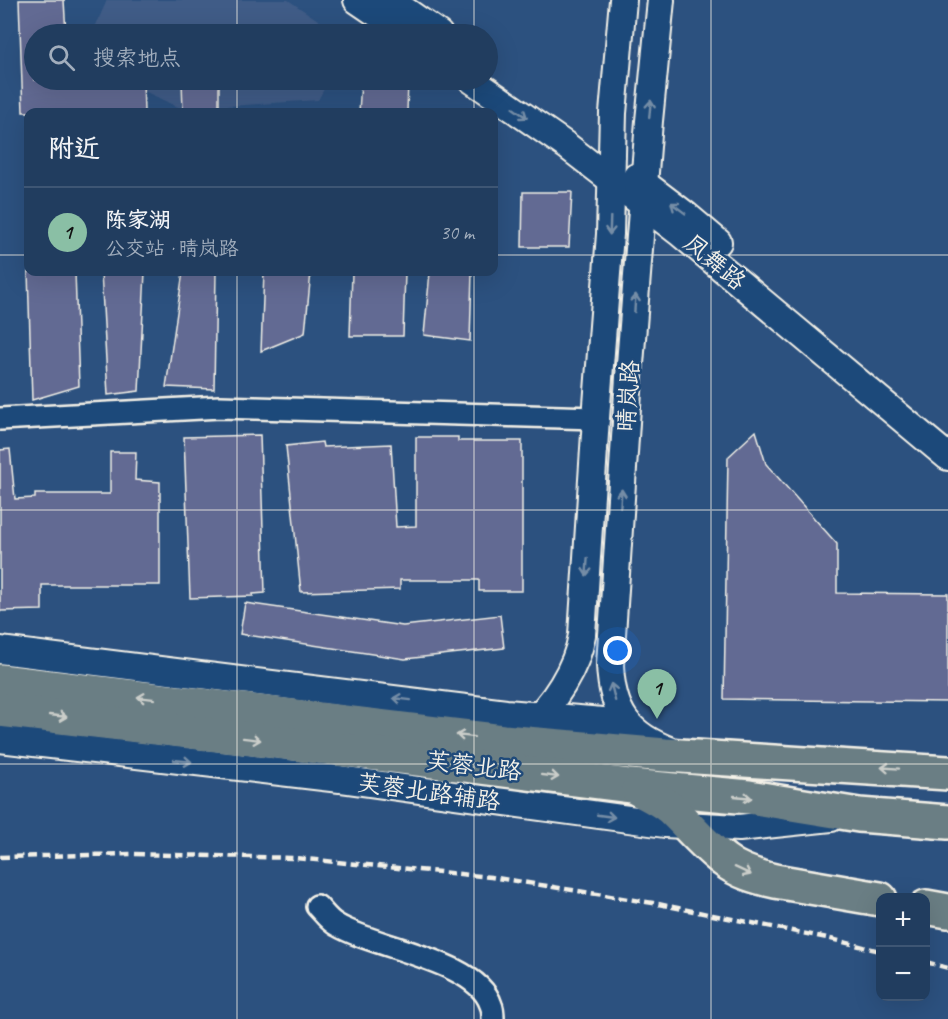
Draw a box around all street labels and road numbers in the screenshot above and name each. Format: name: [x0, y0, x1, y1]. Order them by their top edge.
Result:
street label: 凤舞路: [678, 227, 752, 297]
street label: 晴岚路: [611, 359, 645, 433]
street label: 芙蓉北路: [425, 745, 523, 787]
street label: 芙蓉北路辅路: [356, 767, 502, 817]

